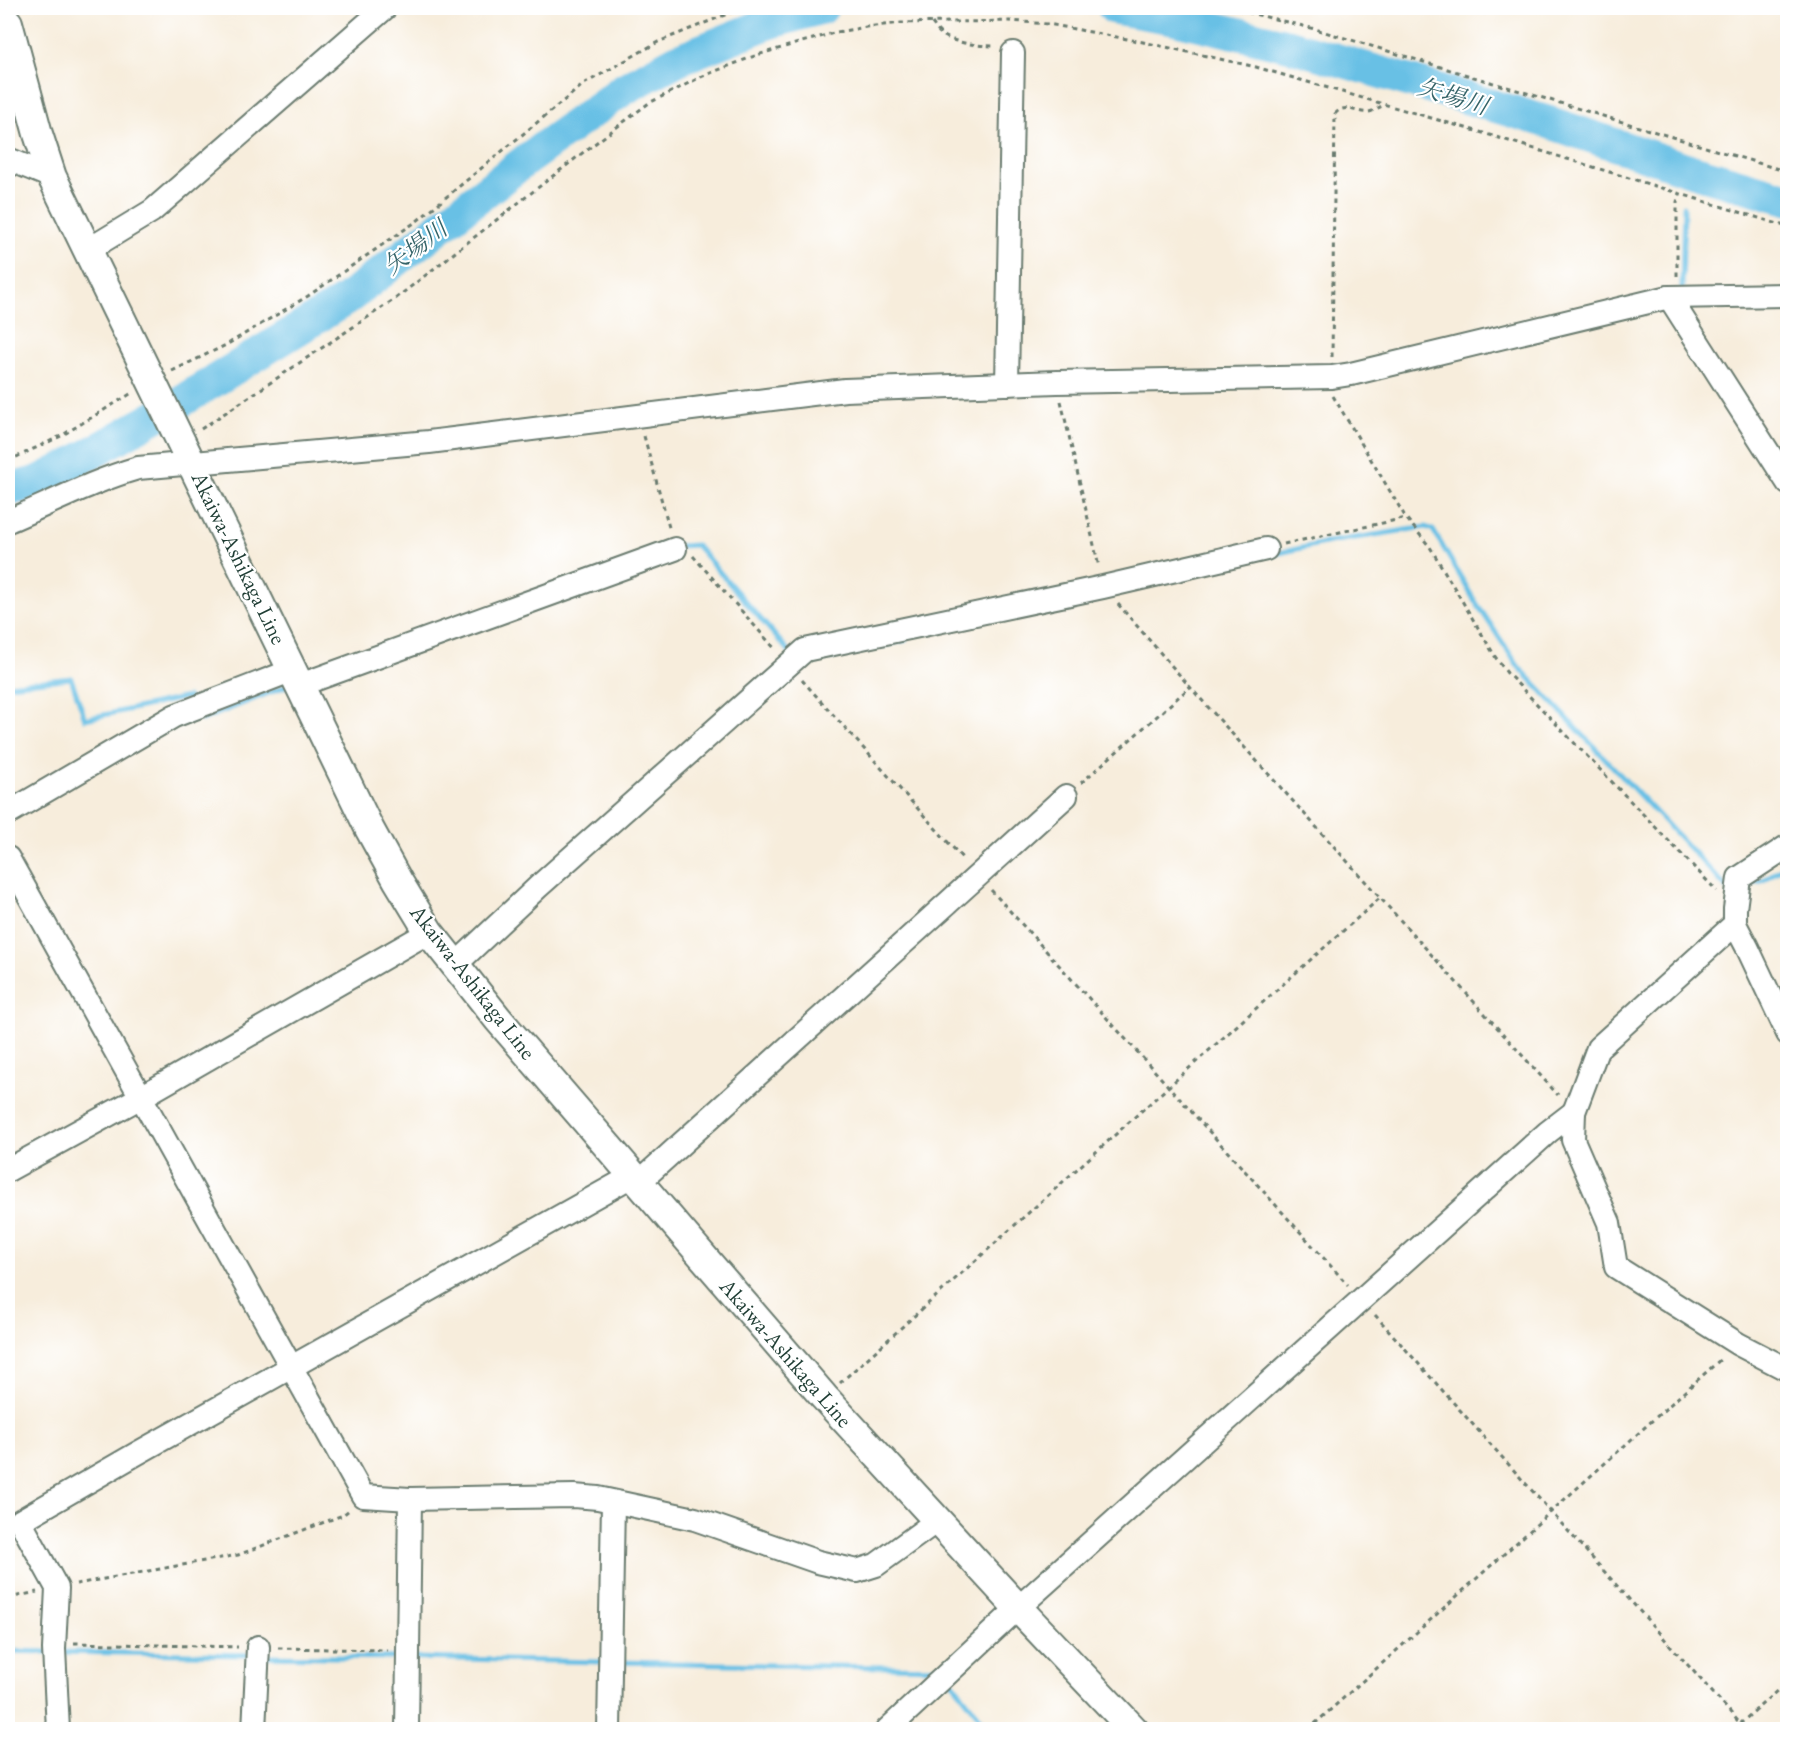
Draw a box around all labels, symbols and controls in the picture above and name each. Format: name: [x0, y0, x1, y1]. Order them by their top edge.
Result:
water label: 矢場川: [1414, 71, 1495, 122]
water label: 矢場川: [377, 211, 455, 281]
street label: Akaiwa-Ashikaga Line: [184, 466, 294, 649]
street label: Akaiwa-Ashikaga Line: [403, 898, 543, 1066]
street label: Akaiwa-Ashikaga Line: [713, 1272, 859, 1434]

